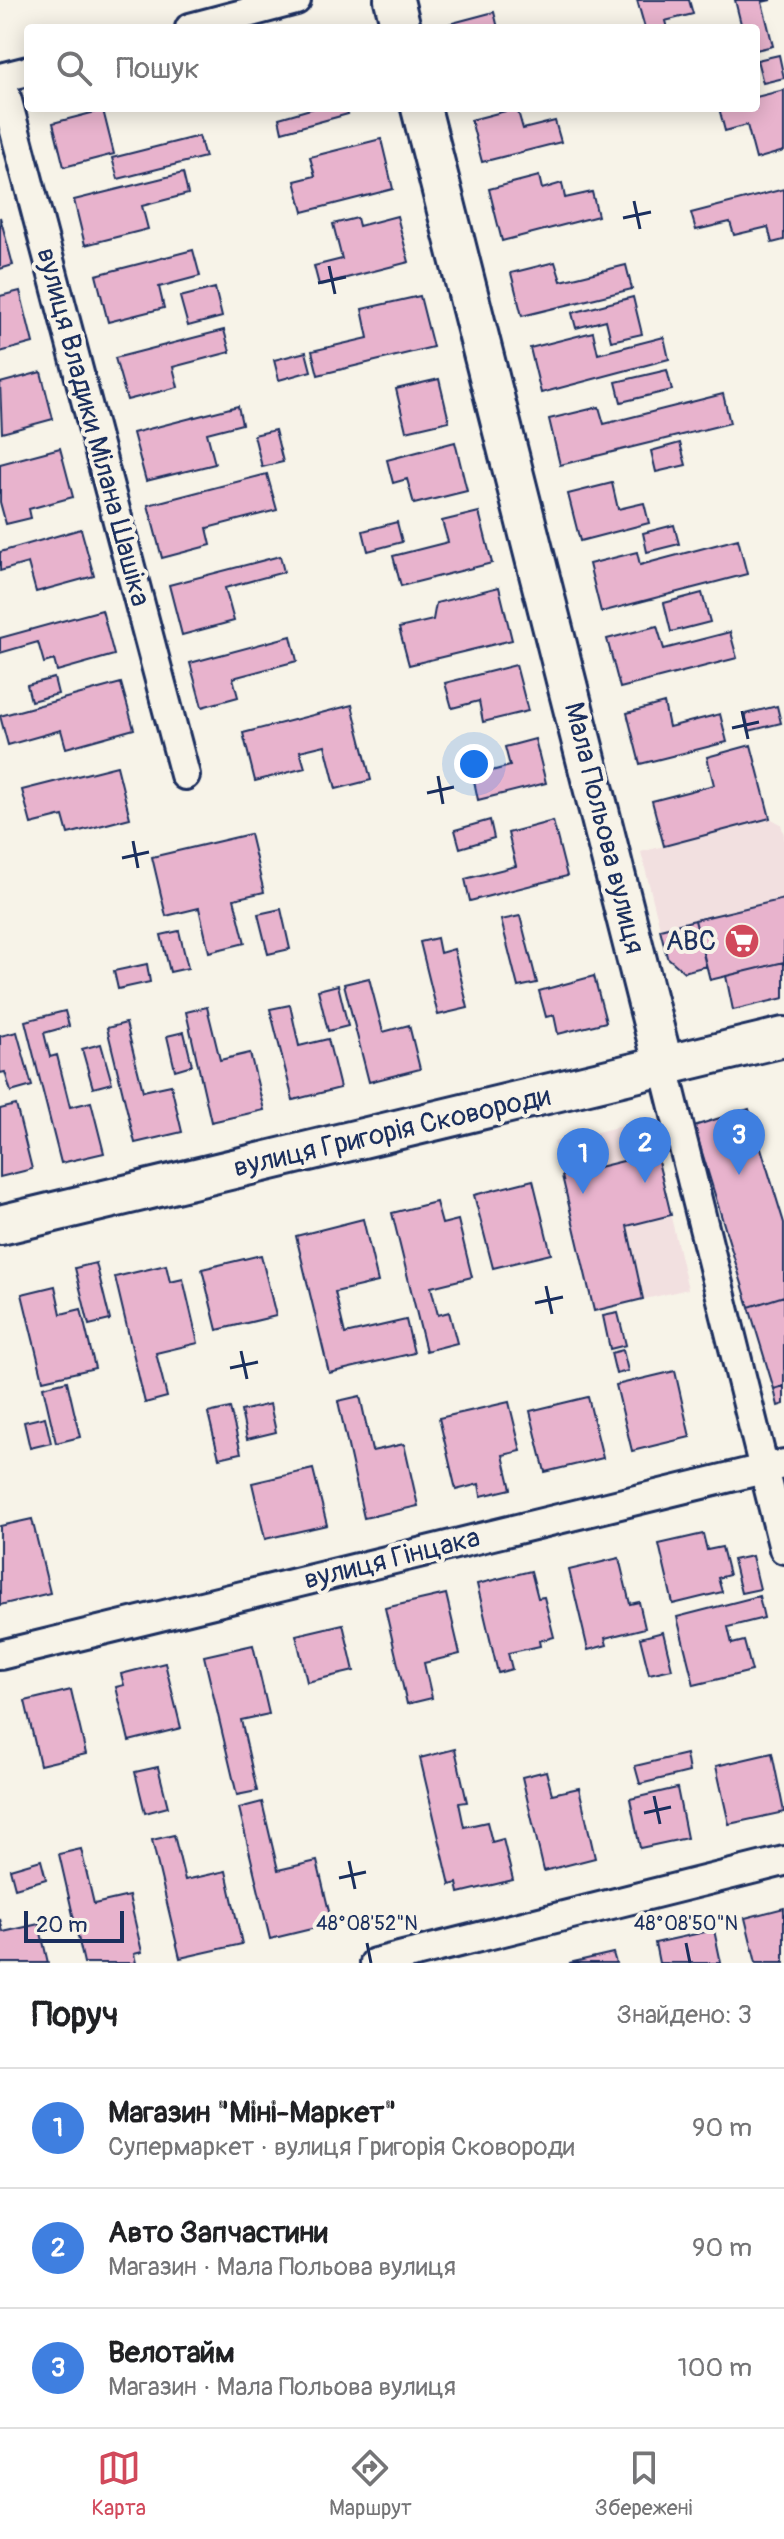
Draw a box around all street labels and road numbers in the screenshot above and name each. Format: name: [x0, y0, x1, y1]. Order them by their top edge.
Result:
street label: вулиця Владики Мілана Шашіка: [28, 244, 158, 610]
street label: Мала Польова вулиця: [556, 699, 652, 957]
street label: вулиця Григорія Сковороди: [230, 1079, 554, 1185]
street label: вулиця Гінцака: [300, 1520, 484, 1598]

